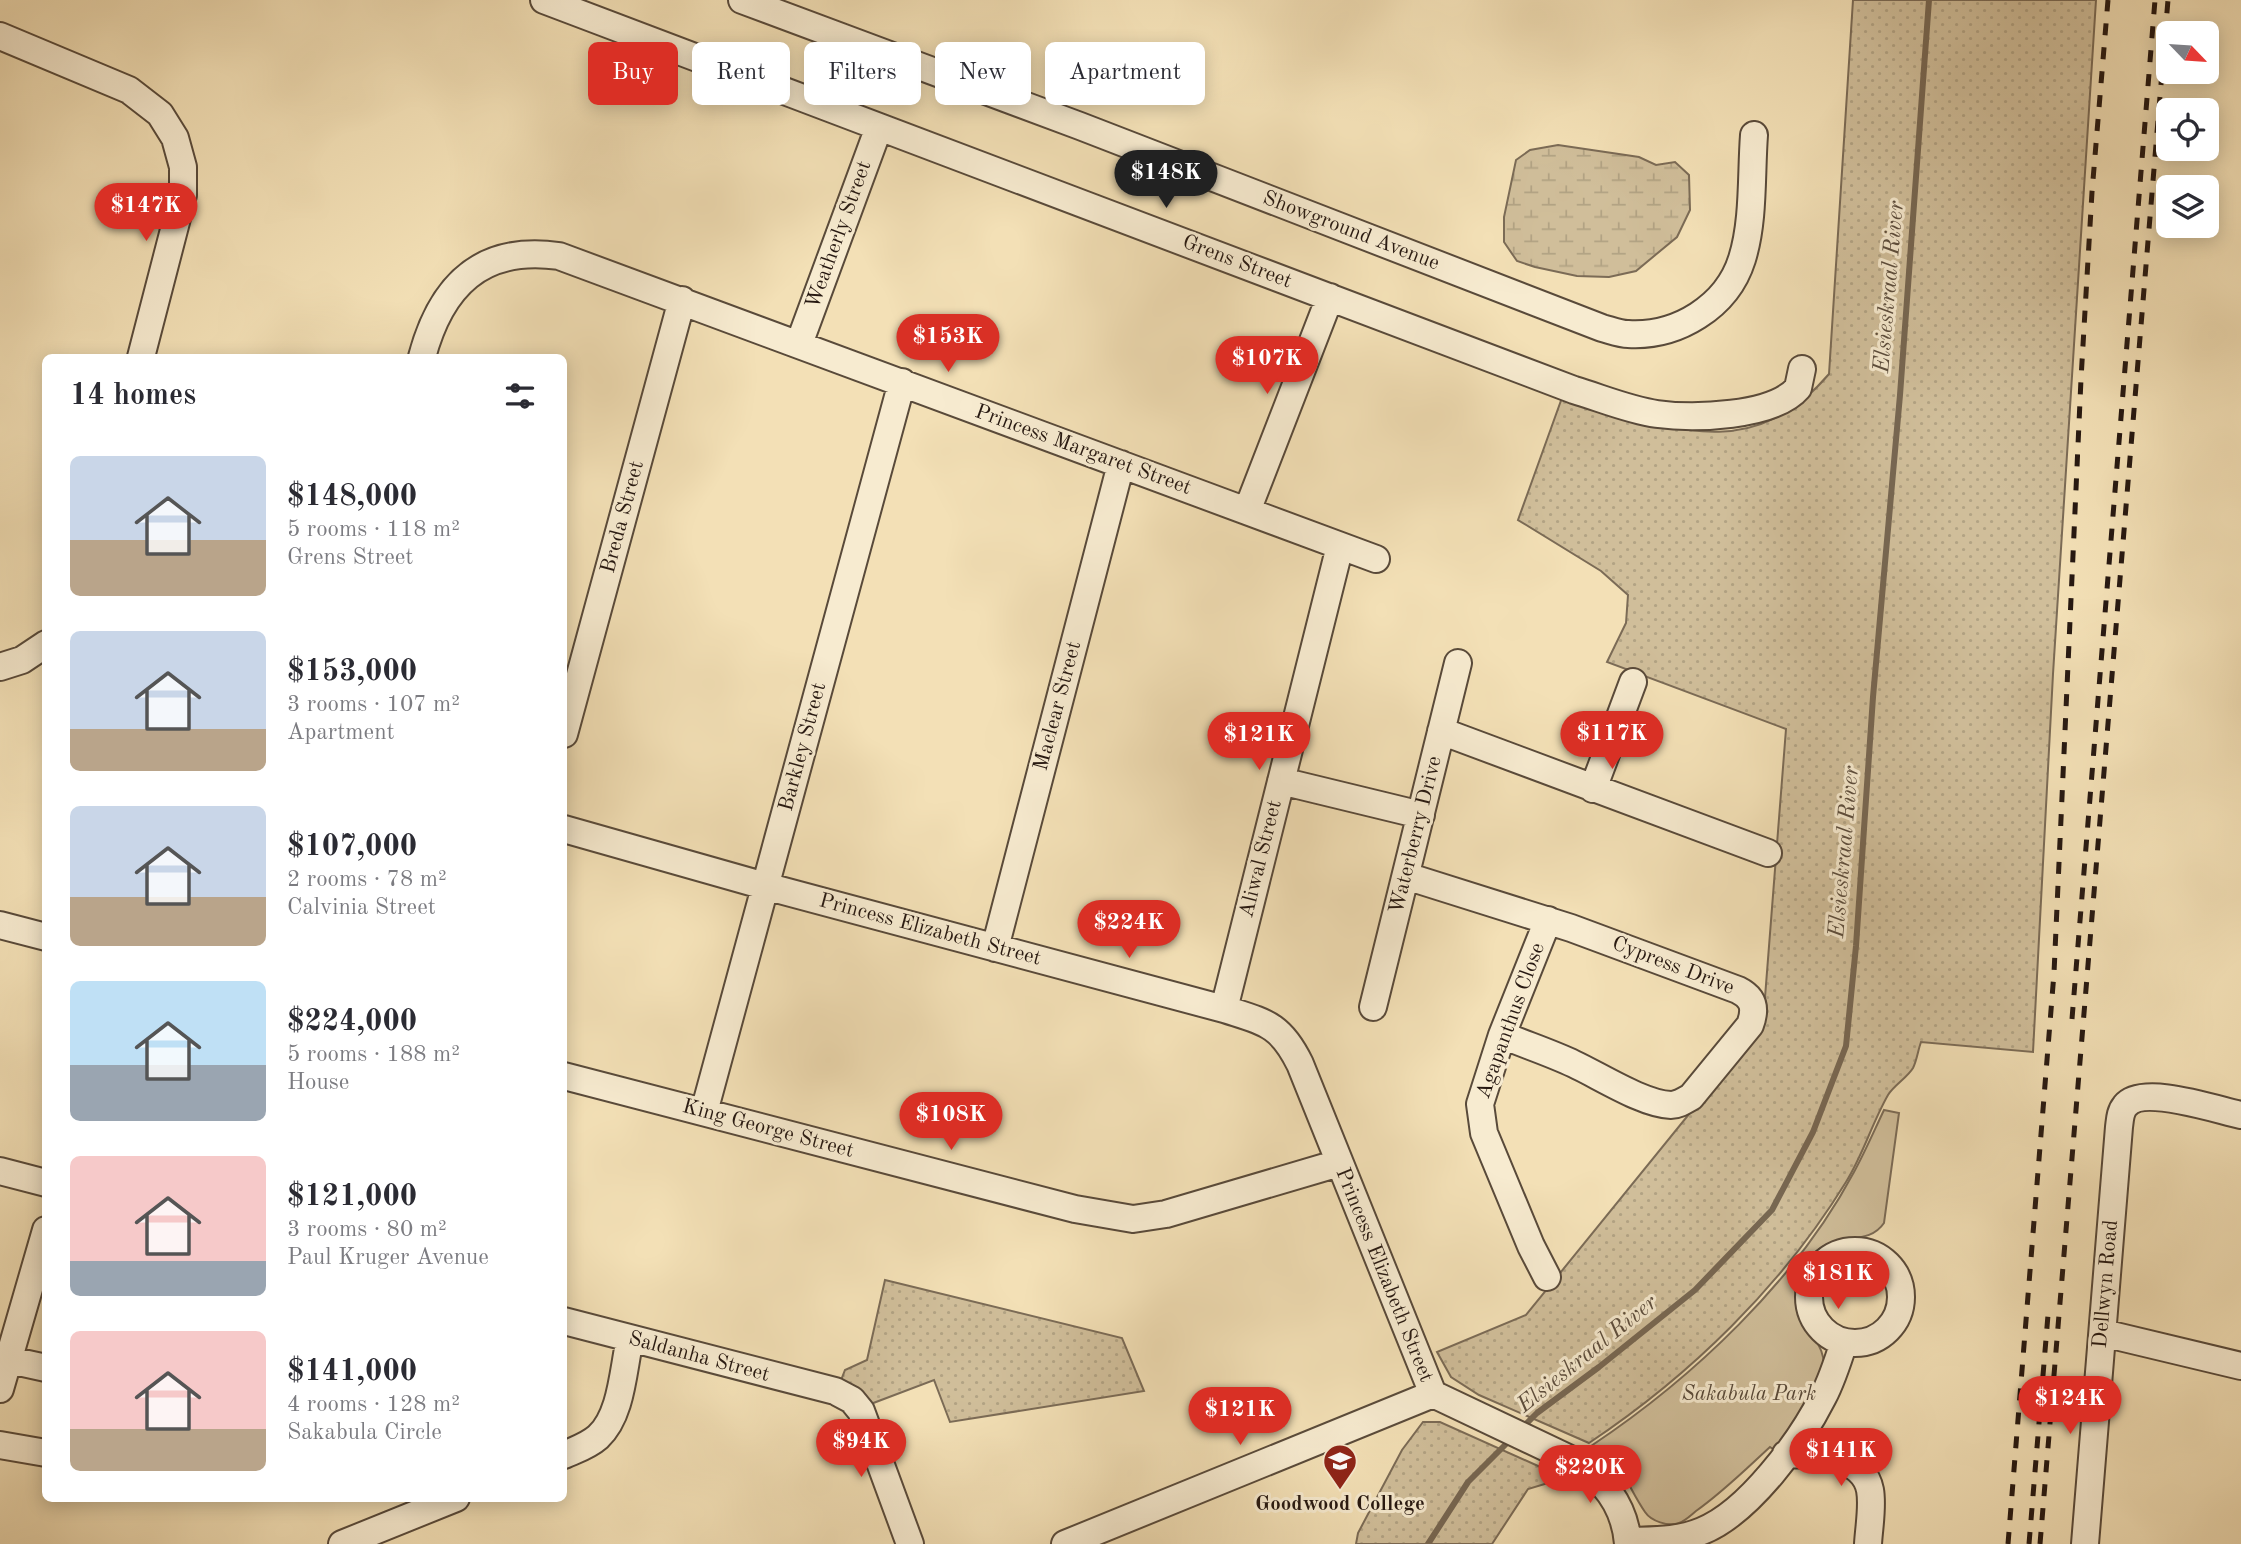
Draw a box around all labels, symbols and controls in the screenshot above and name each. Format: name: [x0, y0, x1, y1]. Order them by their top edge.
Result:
north arrow: [2156, 21, 2219, 84]
map controls: [2156, 21, 2219, 238]
chip: Buy: [588, 42, 678, 105]
chip: Rent: [692, 42, 790, 105]
chip: Filters: [804, 42, 921, 105]
chip: New: [935, 42, 1031, 105]
chip: Apartment: [1045, 42, 1205, 105]
button: locate: [2156, 98, 2219, 161]
pin: $148K: [1117, 150, 1215, 210]
street label: Weatherly Street: [802, 158, 876, 312]
text: $148K: [1130, 161, 1202, 184]
button: layers: [2156, 175, 2219, 238]
pin: $147K: [97, 184, 195, 243]
street label: Showground Avenue: [1260, 188, 1442, 274]
text: $147K: [110, 194, 182, 217]
water label: Elsieskraal River: [1870, 199, 1908, 375]
street label: Grens Street: [1179, 232, 1295, 292]
pin: $153K: [899, 314, 997, 374]
text: $153K: [912, 325, 984, 348]
pin: $107K: [1218, 336, 1316, 396]
text: $107K: [1231, 347, 1303, 370]
icon: filters: [501, 377, 539, 415]
text: 14 homes: [70, 381, 196, 411]
street label: Princess Margaret Street: [972, 401, 1194, 499]
street label: Breda Street: [598, 458, 648, 576]
text: $148,000: [287, 482, 417, 512]
icon: home: [126, 484, 210, 568]
text: 5 rooms · 118 m²: [287, 518, 460, 541]
text: Grens Street: [287, 546, 413, 569]
street label: Maclear Street: [1031, 639, 1085, 773]
text: $153,000: [287, 657, 417, 687]
icon: home: [126, 659, 210, 743]
street label: Barkley Street: [776, 680, 830, 814]
text: 3 rooms · 107 m²: [287, 693, 460, 716]
pin: $121K: [1210, 712, 1308, 772]
pin: $117K: [1563, 712, 1661, 771]
text: Apartment: [287, 721, 395, 744]
text: $117K: [1576, 722, 1648, 745]
text: $121K: [1223, 723, 1295, 746]
street label: Waterberry Drive: [1386, 754, 1446, 916]
water label: Elsieskraal River: [1825, 764, 1863, 940]
street label: Aliwal Street: [1236, 798, 1286, 920]
text: $107,000: [287, 832, 417, 862]
icon: home: [126, 834, 210, 918]
text: 2 rooms · 78 m²: [287, 868, 447, 891]
street label: Princess Elizabeth Street: [817, 890, 1043, 970]
text: Calvinia Street: [287, 896, 436, 919]
pin: $224K: [1080, 900, 1178, 960]
text: $224K: [1093, 911, 1165, 934]
street label: Cypress Drive: [1609, 933, 1737, 999]
street label: Agapanthus Close: [1473, 940, 1549, 1102]
text: $224,000: [287, 1007, 417, 1037]
icon: home: [126, 1009, 210, 1093]
text: 5 rooms · 188 m²: [287, 1043, 460, 1066]
text: House: [287, 1071, 349, 1094]
pin: $108K: [902, 1092, 1000, 1152]
street label: King George Street: [680, 1096, 856, 1162]
text: $108K: [915, 1103, 987, 1126]
street label: Princess Elizabeth Street: [1331, 1165, 1437, 1385]
text: $121,000: [287, 1182, 417, 1212]
icon: home: [126, 1184, 210, 1268]
text: 3 rooms · 80 m²: [287, 1218, 447, 1241]
street label: Dellwyn Road: [2090, 1219, 2122, 1349]
text: Paul Kruger Avenue: [287, 1246, 489, 1269]
pin: $181K: [1789, 1252, 1887, 1311]
text: $181K: [1802, 1262, 1874, 1285]
water label: Elsieskraal River: [1512, 1290, 1662, 1418]
street label: Saldanha Street: [626, 1328, 772, 1386]
text: $141,000: [287, 1357, 417, 1387]
icon: home: [126, 1359, 210, 1443]
pin: $124K: [2021, 1376, 2119, 1436]
park label: Sakabula Park: [1682, 1384, 1816, 1405]
text: $124K: [2034, 1387, 2106, 1410]
pin: $121K: [1191, 1388, 1289, 1447]
text: 4 rooms · 128 m²: [287, 1393, 460, 1416]
text: $121K: [1204, 1398, 1276, 1421]
pin: $94K: [820, 1420, 902, 1479]
text: Sakabula Circle: [287, 1421, 442, 1444]
pin: $141K: [1792, 1428, 1890, 1488]
text: $94K: [832, 1430, 890, 1453]
text: $141K: [1805, 1439, 1877, 1462]
school or university icon: Goodwood College: [1321, 1442, 1359, 1491]
pin: $220K: [1541, 1446, 1639, 1505]
text: $220K: [1554, 1456, 1626, 1479]
place label: Goodwood College: [1255, 1494, 1425, 1515]

